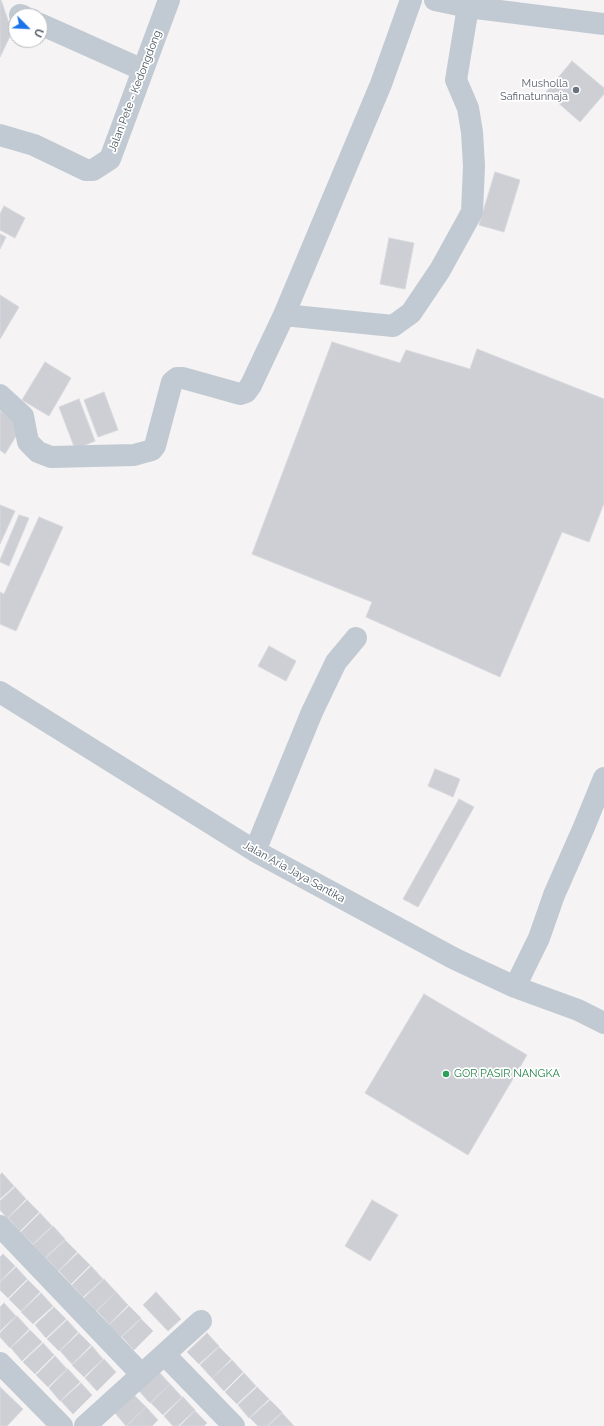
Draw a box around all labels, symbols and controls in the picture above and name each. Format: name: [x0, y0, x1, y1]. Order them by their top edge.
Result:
north arrow: [8, 8, 48, 48]
text: U: [31, 26, 46, 39]
street label: Jalan Pete - Kedongdong: [106, 28, 164, 154]
place label: Musholla Safinatunnaja: [500, 77, 568, 103]
marker: Musholla Safinatunnaja: [571, 85, 581, 95]
street label: Jalan Aria Jaya Santika: [241, 838, 347, 906]
place label: GOR PASIR NANGKA: [454, 1067, 560, 1081]
marker: GOR PASIR NANGKA: [441, 1069, 451, 1079]

